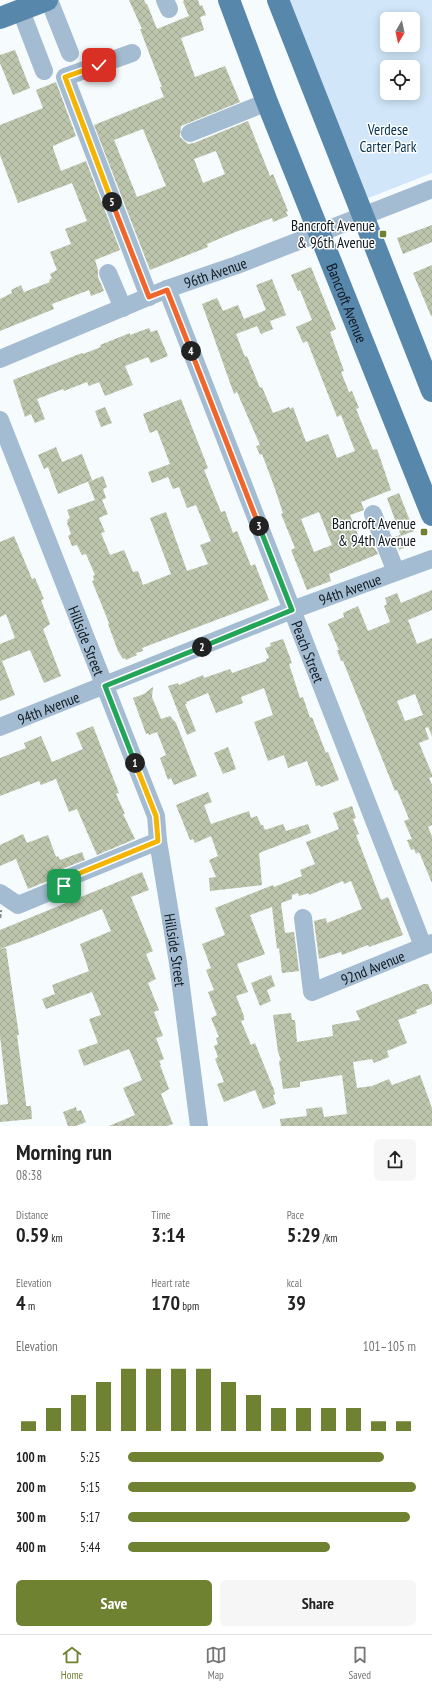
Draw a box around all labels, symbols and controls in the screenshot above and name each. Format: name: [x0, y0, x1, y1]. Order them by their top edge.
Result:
north arrow: [380, 12, 420, 52]
map controls: [380, 12, 420, 100]
pin: [82, 48, 116, 82]
icon: check: [88, 54, 110, 76]
button: locate: [380, 60, 420, 100]
park label: Verdese Carter Park: [360, 120, 417, 156]
pin: 5: [102, 192, 122, 212]
text: 5: [109, 195, 115, 209]
place label: Bancroft Avenue & 96th Avenue: [291, 216, 375, 252]
marker: Bancroft Avenue & 96th Avenue: [378, 229, 388, 239]
street label: 96th Avenue: [181, 253, 249, 292]
street label: Bancroft Avenue: [323, 260, 372, 345]
pin: 4: [181, 341, 201, 361]
text: 4: [188, 344, 194, 358]
place label: Bancroft Avenue & 94th Avenue: [332, 514, 416, 550]
pin: 3: [249, 516, 269, 536]
text: 3: [256, 519, 262, 533]
marker: Bancroft Avenue & 94th Avenue: [419, 527, 429, 537]
street label: 94th Avenue: [316, 569, 384, 609]
street label: Hillside Street: [65, 603, 109, 678]
street label: Peach Street: [288, 618, 329, 685]
pin: 2: [192, 637, 212, 657]
text: 2: [199, 640, 205, 654]
street label: 94th Avenue: [15, 687, 82, 729]
pin: 1: [125, 753, 145, 773]
text: 1: [132, 756, 138, 770]
pin: [47, 869, 81, 903]
icon: arrive: [53, 875, 75, 897]
street label: Hillside Street: [161, 912, 190, 988]
street label: 92nd Avenue: [338, 946, 407, 989]
text: Morning run: [16, 1138, 112, 1166]
button: share: [374, 1139, 416, 1181]
text: 08:38: [16, 1167, 42, 1184]
text: Distance: [16, 1208, 48, 1222]
text: Time: [151, 1208, 170, 1222]
text: Pace: [287, 1208, 304, 1222]
text: 0.59: [16, 1222, 49, 1248]
text: 3:14: [151, 1222, 185, 1248]
text: 5:29: [287, 1222, 320, 1248]
text: km: [49, 1231, 63, 1245]
text: /km: [320, 1231, 337, 1245]
text: Elevation: [16, 1276, 51, 1290]
text: Heart rate: [151, 1276, 190, 1290]
text: kcal: [287, 1276, 302, 1290]
text: 4: [16, 1290, 26, 1316]
text: 170: [151, 1290, 180, 1316]
text: 39: [287, 1290, 306, 1316]
text: m: [26, 1299, 35, 1313]
text: bpm: [180, 1299, 199, 1313]
text: Elevation: [16, 1338, 58, 1355]
text: 101–105 m: [363, 1338, 416, 1355]
text: 100 m: [16, 1449, 46, 1466]
text: 5:25: [80, 1449, 100, 1466]
text: 200 m: [16, 1479, 46, 1496]
text: 5:15: [80, 1479, 100, 1496]
text: 300 m: [16, 1509, 46, 1526]
text: 5:17: [80, 1509, 100, 1526]
text: 400 m: [16, 1539, 46, 1556]
text: 5:44: [80, 1539, 100, 1556]
button: Save: [16, 1580, 212, 1626]
button: Share: [220, 1580, 416, 1626]
tab: Home: [61, 1644, 83, 1682]
tab: Map: [205, 1644, 227, 1682]
tab: Saved: [348, 1644, 371, 1682]

